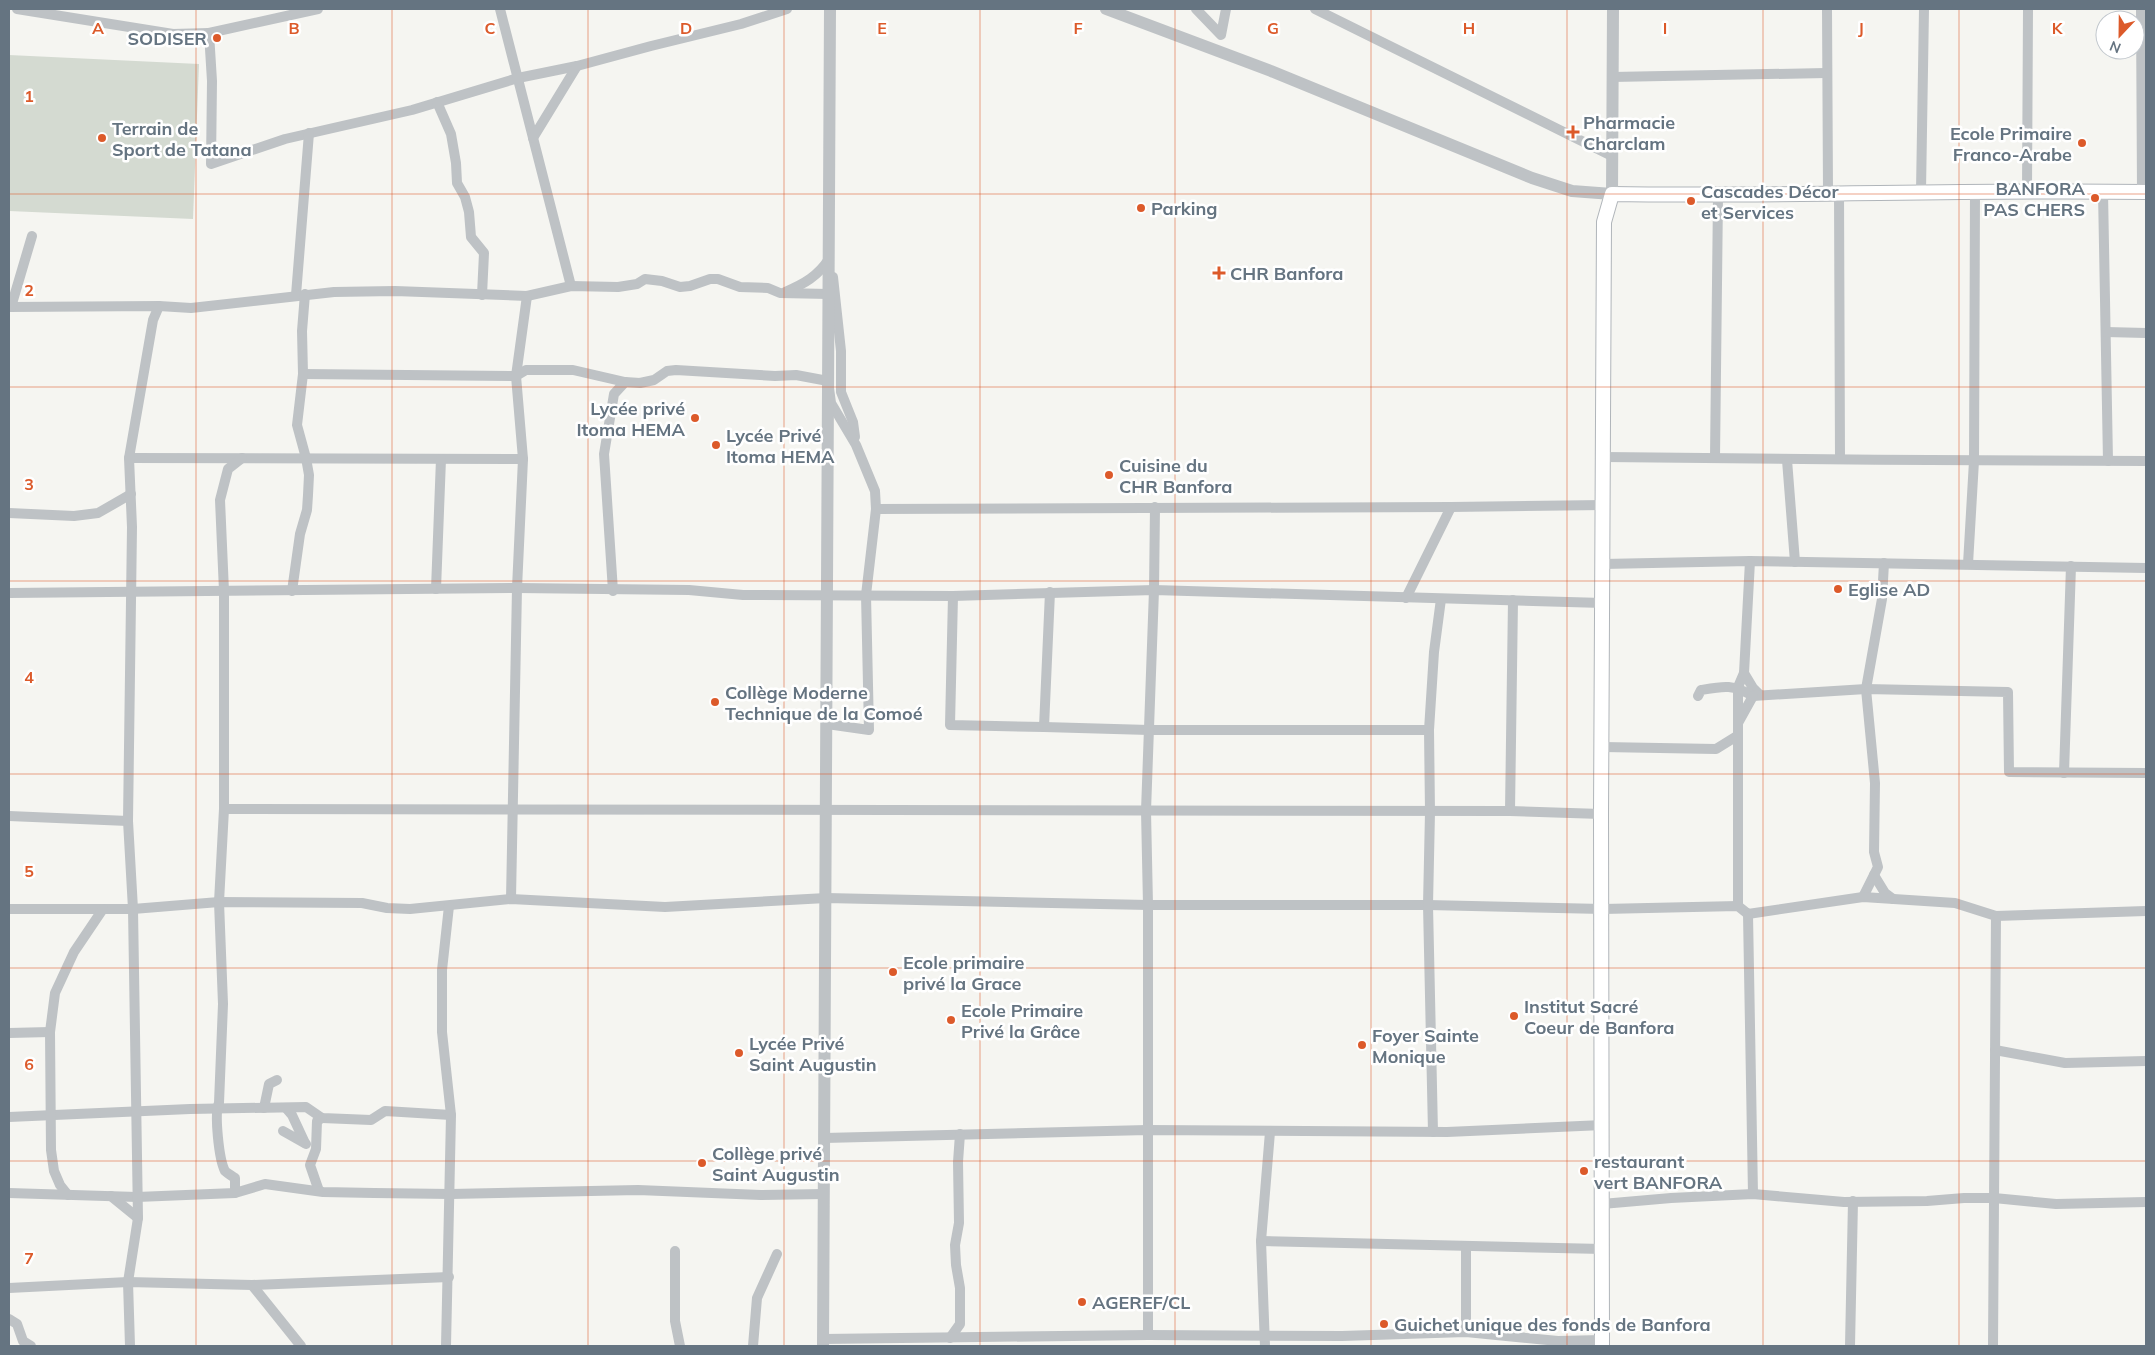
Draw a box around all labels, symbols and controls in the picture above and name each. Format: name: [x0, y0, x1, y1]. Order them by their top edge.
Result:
north arrow: [2095, 10, 2145, 60]
text: A: [92, 18, 104, 38]
text: B: [288, 18, 300, 38]
text: C: [485, 18, 496, 38]
text: D: [680, 18, 692, 38]
text: E: [877, 18, 887, 38]
text: F: [1073, 18, 1083, 38]
text: G: [1267, 18, 1279, 38]
text: H: [1463, 18, 1475, 38]
text: I: [1663, 18, 1667, 38]
text: J: [1858, 18, 1864, 38]
text: K: [2052, 18, 2064, 38]
place label: SODISER: [127, 27, 207, 50]
marker: SODISER: [211, 32, 223, 44]
text: N: [2107, 37, 2123, 57]
text: 1: [24, 86, 34, 106]
place label: Pharmacie Charclam: [1583, 111, 1675, 155]
place label: Terrain de Sport de Tatana: [112, 117, 252, 161]
place label: Ecole Primaire Franco-Arabe: [1950, 122, 2072, 166]
marker: Pharmacie Charclam: [1567, 126, 1579, 138]
marker: Terrain de Sport de Tatana: [96, 132, 108, 144]
marker: Ecole Primaire Franco-Arabe: [2076, 137, 2088, 149]
place label: BANFORA PAS CHERS: [1983, 177, 2085, 221]
place label: Cascades Décor et Services: [1701, 180, 1839, 224]
marker: BANFORA PAS CHERS: [2089, 192, 2101, 204]
marker: Cascades Décor et Services: [1685, 195, 1697, 207]
place label: Parking: [1151, 197, 1218, 220]
marker: Parking: [1135, 202, 1147, 214]
place label: CHR Banfora: [1230, 262, 1343, 285]
marker: CHR Banfora: [1212, 266, 1226, 280]
text: 2: [24, 280, 34, 300]
place label: Lycée privé Itoma HEMA: [576, 397, 685, 441]
marker: Lycée privé Itoma HEMA: [689, 412, 701, 424]
place label: Lycée Privé Itoma HEMA: [726, 424, 835, 468]
marker: Lycée Privé Itoma HEMA: [710, 439, 722, 451]
place label: Cuisine du CHR Banfora: [1119, 454, 1232, 498]
marker: Cuisine du CHR Banfora: [1103, 469, 1115, 481]
text: 3: [24, 474, 34, 494]
place label: Eglise AD: [1848, 578, 1930, 601]
marker: Eglise AD: [1832, 583, 1844, 595]
text: 4: [24, 667, 34, 687]
place label: Collège Moderne Technique de la Comoé: [725, 681, 923, 725]
marker: Collège Moderne Technique de la Comoé: [709, 696, 721, 708]
text: 5: [24, 861, 34, 881]
place label: Ecole primaire privé la Grace: [903, 951, 1025, 995]
marker: Ecole primaire privé la Grace: [887, 966, 899, 978]
place label: Institut Sacré Coeur de Banfora: [1524, 995, 1675, 1039]
place label: Ecole Primaire Privé la Grâce: [961, 999, 1083, 1043]
marker: Institut Sacré Coeur de Banfora: [1508, 1010, 1520, 1022]
marker: Ecole Primaire Privé la Grâce: [945, 1014, 957, 1026]
place label: Foyer Sainte Monique: [1372, 1024, 1479, 1068]
place label: Lycée Privé Saint Augustin: [749, 1032, 877, 1076]
marker: Foyer Sainte Monique: [1356, 1039, 1368, 1051]
marker: Lycée Privé Saint Augustin: [733, 1047, 745, 1059]
text: 6: [24, 1054, 34, 1074]
place label: Collège privé Saint Augustin: [712, 1142, 840, 1186]
place label: restaurant vert BANFORA: [1593, 1150, 1723, 1194]
marker: Collège privé Saint Augustin: [696, 1157, 708, 1169]
marker: restaurant vert BANFORA: [1578, 1165, 1590, 1177]
text: 7: [24, 1248, 34, 1268]
place label: AGEREF/CL: [1092, 1291, 1190, 1314]
marker: AGEREF/CL: [1076, 1296, 1088, 1308]
place label: Guichet unique des fonds de Banfora: [1394, 1313, 1711, 1336]
marker: Guichet unique des fonds de Banfora: [1378, 1318, 1390, 1330]

